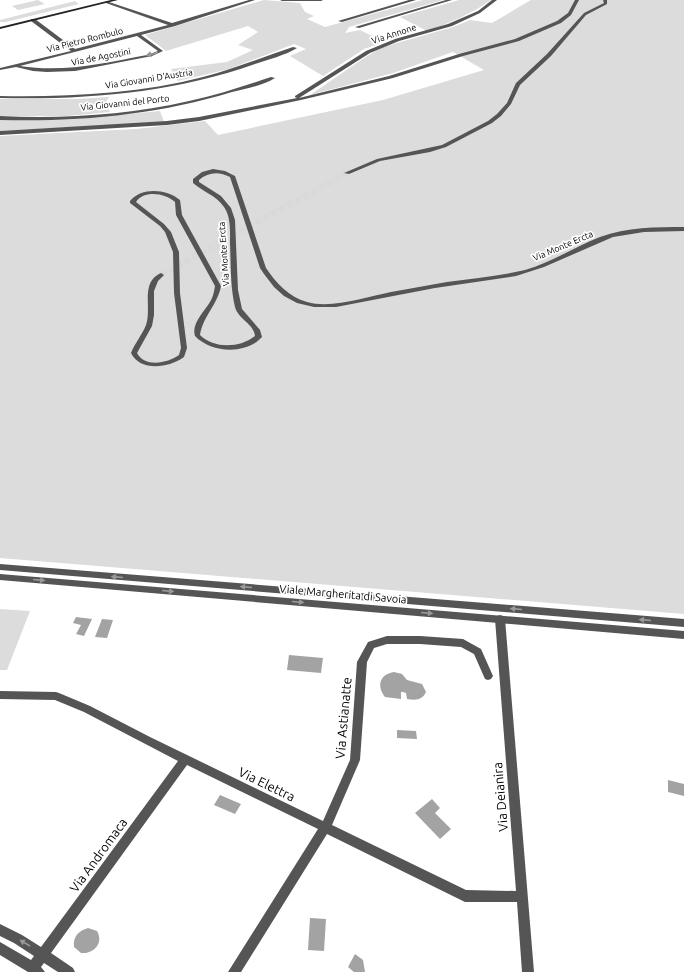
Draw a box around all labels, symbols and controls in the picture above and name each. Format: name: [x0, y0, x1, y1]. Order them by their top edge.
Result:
street label: Via Annone: [370, 22, 418, 46]
street label: Via Pietro Rombulo: [46, 26, 124, 54]
street label: Via de Agostini: [70, 46, 132, 68]
one-way arrow: [146, 52, 158, 58]
street label: Via Giovanni D'Austria: [105, 67, 193, 91]
street label: Via Giovanni del Porto: [80, 93, 170, 113]
street label: Via Monte Ercta: [217, 222, 231, 286]
street label: Via Monte Ercta: [531, 229, 595, 263]
one-way arrow: [111, 573, 123, 580]
one-way arrow: [33, 576, 45, 583]
street label: Viale Margherita di Savoia: [279, 582, 407, 606]
one-way arrow: [240, 584, 253, 591]
one-way arrow: [162, 588, 174, 594]
one-way arrow: [292, 599, 304, 605]
one-way arrow: [510, 606, 522, 613]
one-way arrow: [421, 610, 433, 617]
one-way arrow: [639, 617, 651, 624]
street label: Via Astianatte: [332, 676, 354, 760]
street label: Via Deianira: [490, 762, 510, 832]
street label: Via Elettra: [236, 764, 298, 804]
street label: Via Andromaca: [66, 815, 130, 895]
one-way arrow: [19, 939, 31, 946]

